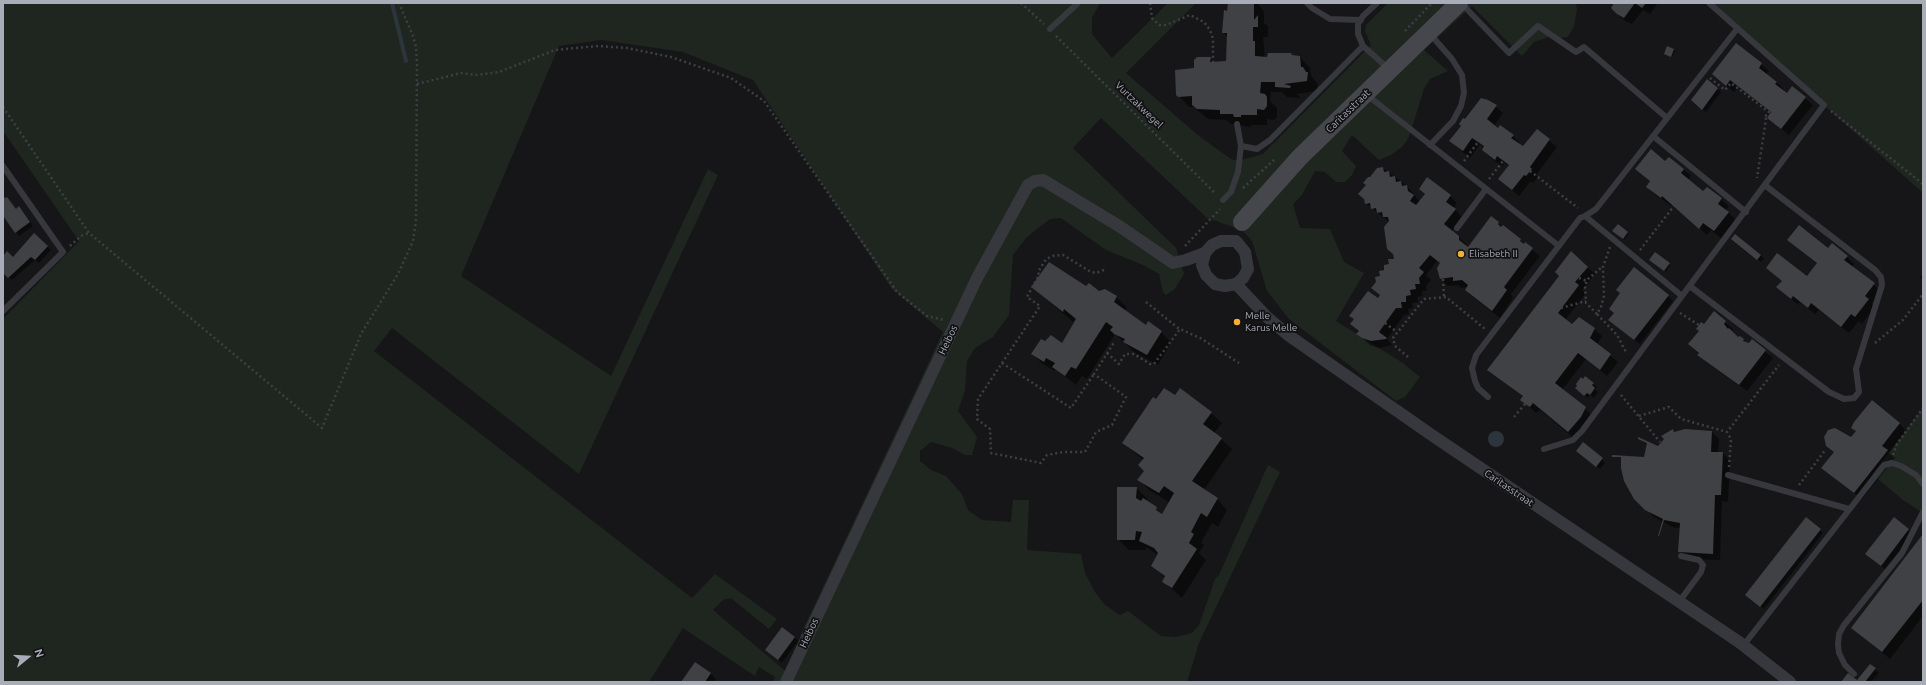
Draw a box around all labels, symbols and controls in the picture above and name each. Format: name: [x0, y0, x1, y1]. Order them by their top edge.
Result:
street label: Vurtzakwegel: [1113, 79, 1165, 131]
street label: Caritasstraat: [1323, 87, 1373, 135]
place label: Elisabeth II: [1469, 248, 1518, 260]
marker: Elisabeth II: [1456, 249, 1466, 259]
place label: Melle Karus Melle: [1245, 310, 1297, 334]
marker: Melle Karus Melle: [1232, 317, 1242, 327]
street label: Heibos: [936, 323, 960, 357]
street label: Caritasstraat: [1482, 467, 1536, 509]
street label: Heibos: [797, 616, 821, 650]
north arrow: [8, 637, 48, 677]
text: N: [32, 648, 46, 659]

